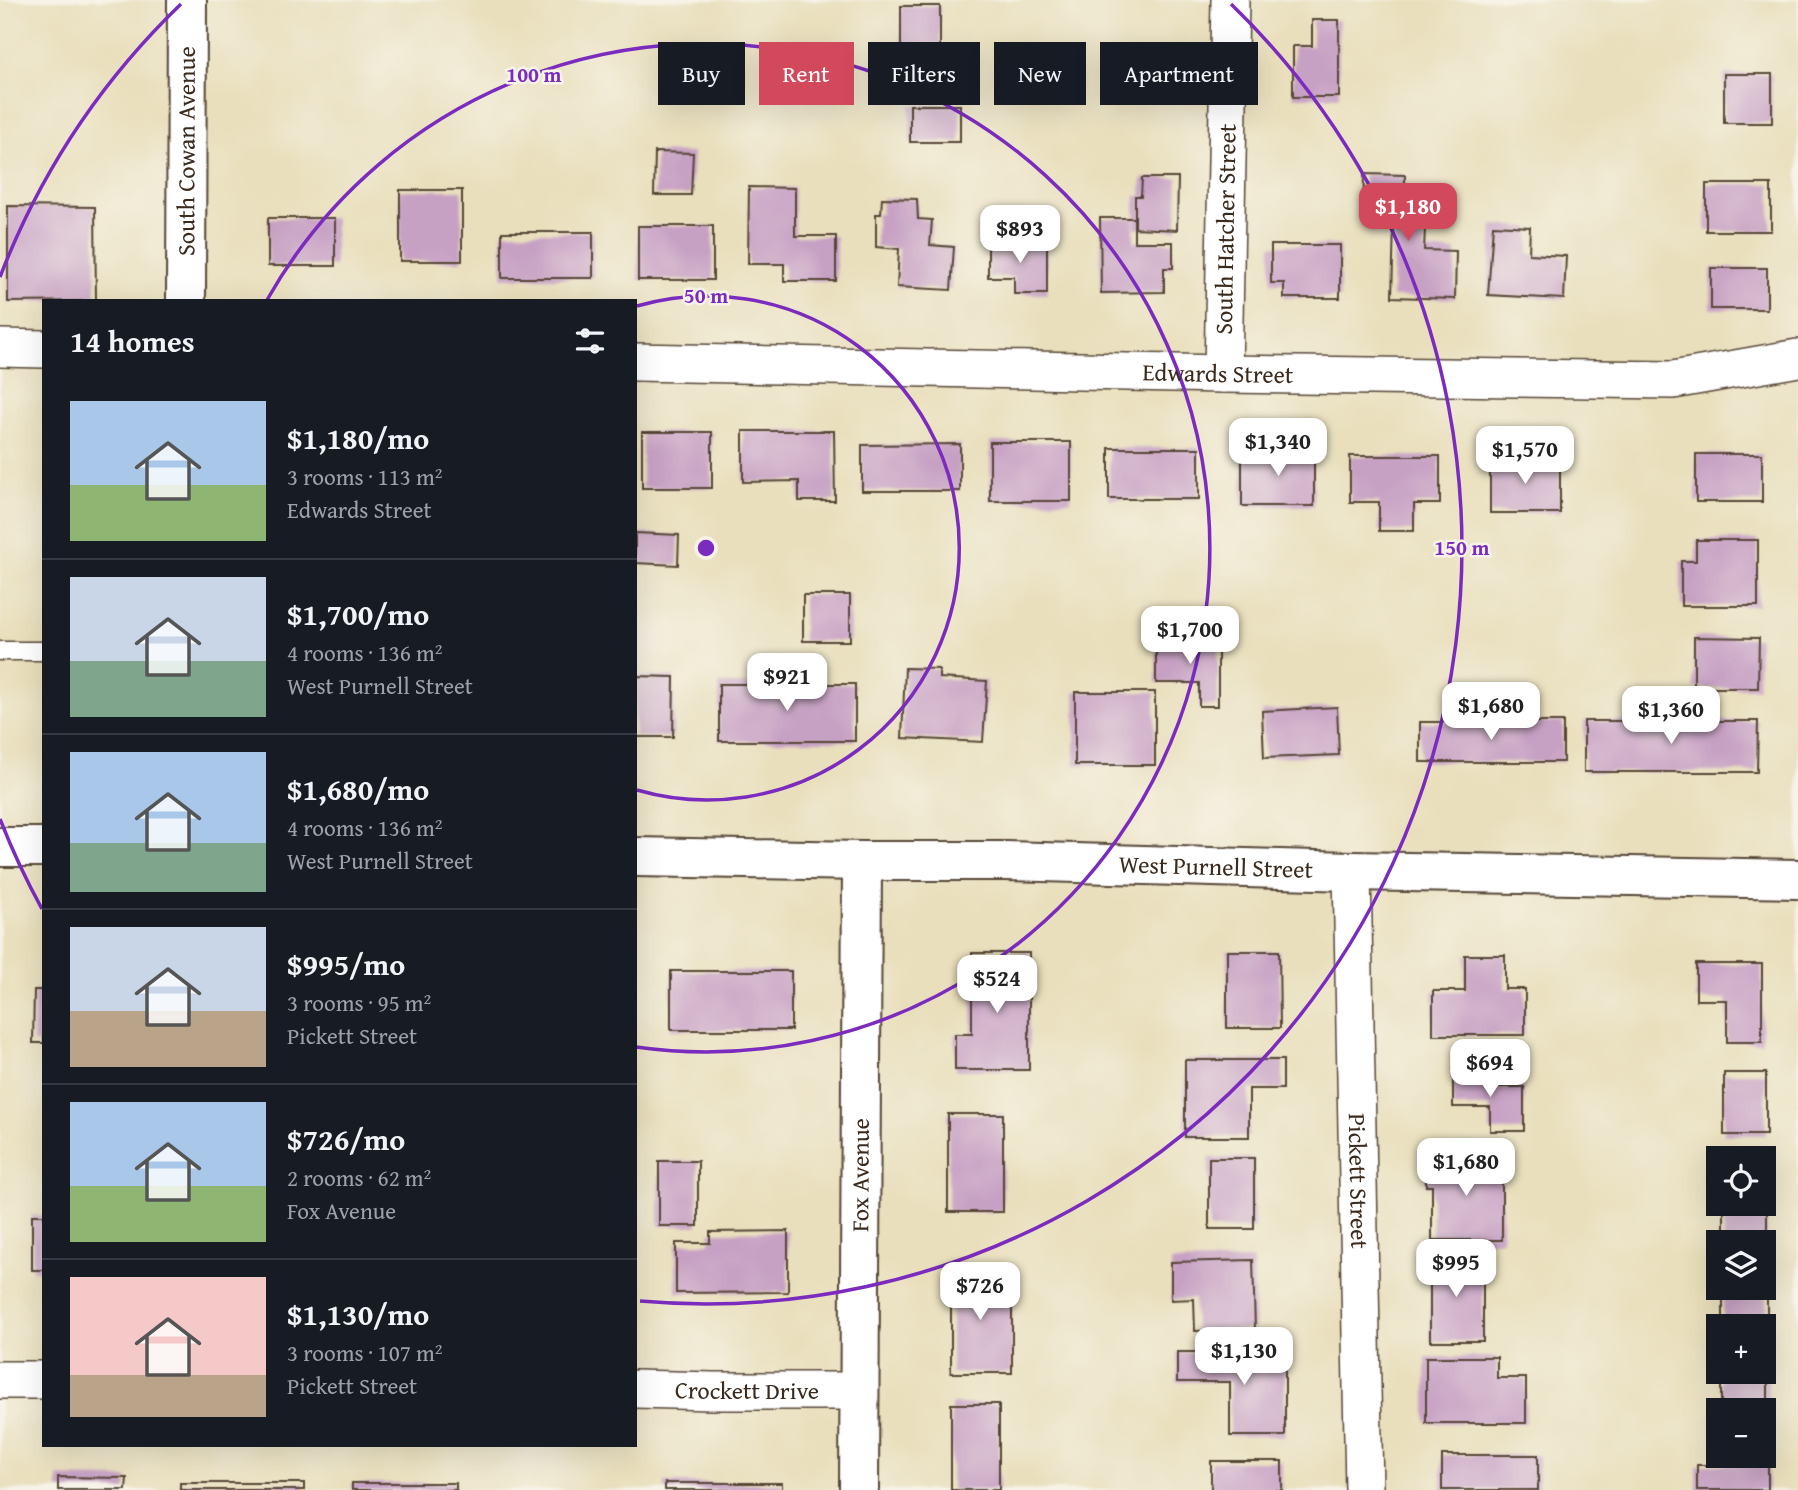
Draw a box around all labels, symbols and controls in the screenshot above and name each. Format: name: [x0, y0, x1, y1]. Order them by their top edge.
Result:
chip: Buy: [658, 42, 745, 105]
chip: Rent: [759, 42, 854, 105]
chip: Filters: [868, 42, 980, 105]
chip: New: [994, 42, 1086, 105]
chip: Apartment: [1100, 42, 1258, 105]
street label: South Cowan Avenue: [168, 46, 204, 256]
text: 100 m: [506, 59, 562, 90]
street label: South Hatcher Street: [1206, 123, 1245, 335]
pin: $1,180: [1351, 184, 1465, 243]
text: $1,180: [1375, 189, 1441, 222]
pin: $893: [979, 205, 1061, 265]
text: $893: [996, 211, 1044, 244]
text: 50 m: [684, 280, 728, 311]
text: 14 homes: [70, 319, 195, 363]
icon: filters: [571, 322, 609, 360]
street label: Edwards Street: [1142, 354, 1294, 392]
text: $1,180/mo: [287, 416, 429, 460]
pin: $1,340: [1221, 419, 1335, 478]
text: $1,340: [1245, 424, 1311, 457]
pin: $1,570: [1468, 426, 1582, 486]
icon: home: [126, 429, 210, 513]
text: $1,570: [1492, 432, 1558, 465]
text: 3 rooms · 113 m²: [287, 460, 442, 493]
text: Edwards Street: [287, 493, 432, 526]
text: 150 m: [1434, 532, 1490, 563]
centre of rings: [694, 536, 718, 560]
text: $1,700/mo: [287, 592, 429, 636]
icon: home: [126, 605, 210, 689]
pin: $1,700: [1133, 606, 1247, 666]
text: $1,700: [1157, 612, 1223, 645]
text: 4 rooms · 136 m²: [287, 636, 442, 669]
pin: $921: [746, 654, 828, 713]
text: $921: [763, 659, 811, 692]
text: West Purnell Street: [287, 669, 473, 702]
pin: $1,680: [1434, 682, 1548, 742]
pin: $1,360: [1614, 686, 1728, 746]
text: $1,680: [1458, 688, 1524, 721]
text: $1,360: [1638, 692, 1704, 725]
text: $1,680/mo: [287, 767, 429, 811]
icon: home: [126, 780, 210, 864]
text: 4 rooms · 136 m²: [287, 811, 442, 844]
text: West Purnell Street: [287, 844, 473, 877]
street label: West Purnell Street: [1118, 846, 1314, 887]
text: $995/mo: [287, 942, 405, 986]
icon: home: [126, 955, 210, 1039]
pin: $524: [956, 956, 1038, 1015]
text: $524: [973, 961, 1021, 994]
text: 3 rooms · 95 m²: [287, 986, 431, 1019]
text: Pickett Street: [287, 1019, 417, 1052]
pin: $694: [1449, 1040, 1531, 1099]
text: $694: [1466, 1045, 1514, 1078]
street label: Pickett Street: [1340, 1113, 1377, 1250]
text: $726/mo: [287, 1117, 405, 1161]
street label: Fox Avenue: [842, 1118, 878, 1232]
icon: home: [126, 1130, 210, 1214]
pin: $1,680: [1409, 1138, 1523, 1198]
text: $1,680: [1433, 1144, 1499, 1177]
map controls: [1706, 1146, 1776, 1468]
button: locate: [1706, 1146, 1776, 1216]
text: 2 rooms · 62 m²: [287, 1161, 431, 1194]
text: Fox Avenue: [287, 1194, 396, 1227]
button: layers: [1706, 1230, 1776, 1300]
pin: $995: [1415, 1240, 1497, 1299]
text: $995: [1432, 1245, 1480, 1278]
pin: $726: [939, 1262, 1021, 1322]
text: $726: [956, 1268, 1004, 1301]
text: $1,130/mo: [287, 1292, 429, 1336]
icon: home: [126, 1305, 210, 1389]
button: +: [1706, 1314, 1776, 1384]
pin: $1,130: [1187, 1328, 1301, 1387]
text: $1,130: [1211, 1333, 1277, 1366]
text: 3 rooms · 107 m²: [287, 1336, 442, 1369]
text: Pickett Street: [287, 1369, 417, 1402]
street label: Crockett Drive: [674, 1372, 819, 1408]
button: −: [1706, 1398, 1776, 1468]

